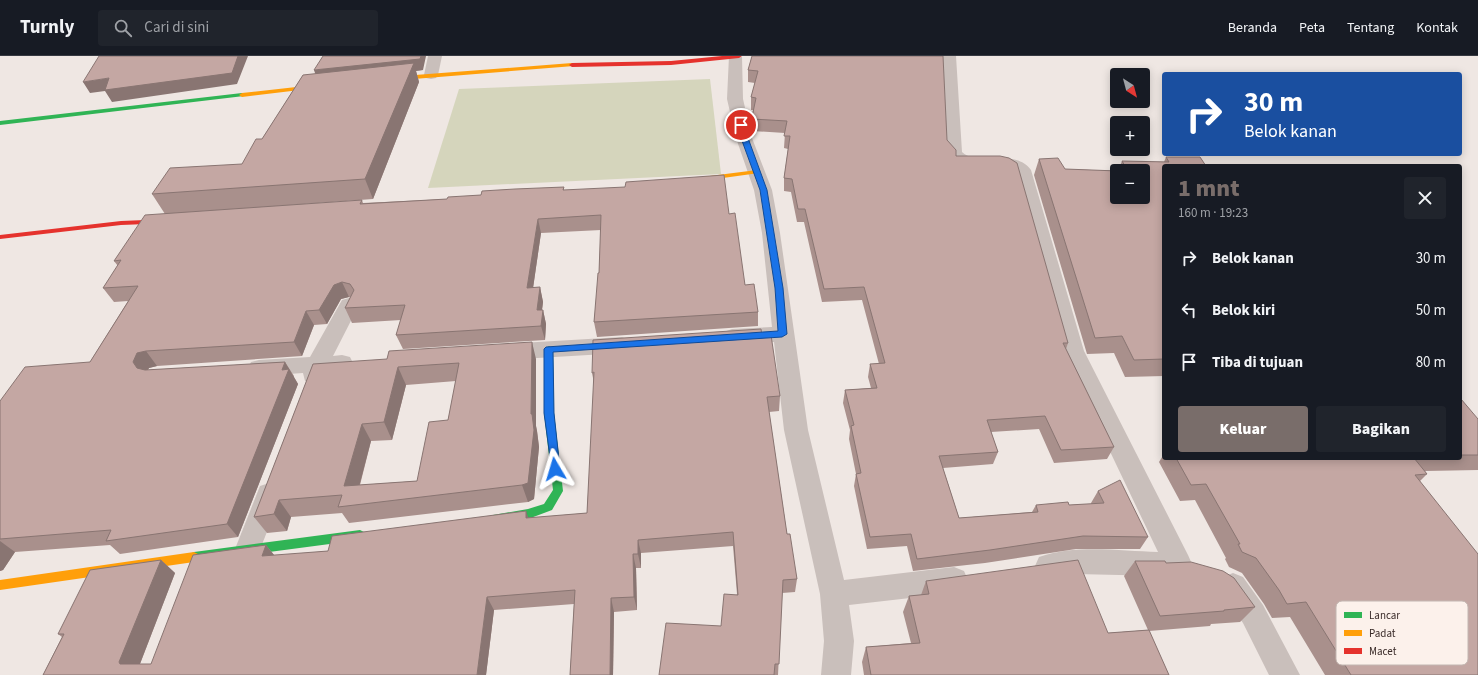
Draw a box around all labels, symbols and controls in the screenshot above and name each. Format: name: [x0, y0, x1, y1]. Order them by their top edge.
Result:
search box: [98, 10, 378, 46]
text: Turnly: [20, 14, 74, 41]
icon: search: [112, 17, 134, 39]
text: Cari di sini: [144, 17, 209, 38]
text: Beranda: [1228, 18, 1277, 38]
text: Peta: [1299, 18, 1325, 38]
text: Tentang: [1347, 18, 1394, 38]
text: Kontak: [1416, 18, 1458, 38]
north arrow: [1110, 68, 1150, 108]
map controls: [1110, 68, 1150, 204]
text: 30 m: [1244, 82, 1303, 122]
icon: right: [1178, 88, 1230, 140]
pin: [724, 108, 758, 142]
icon: arrive: [730, 114, 752, 136]
button: +: [1110, 116, 1150, 156]
text: Belok kanan: [1244, 119, 1337, 144]
button: −: [1110, 164, 1150, 204]
text: 1 mnt: [1178, 171, 1240, 206]
button: close: [1404, 177, 1446, 219]
text: 160 m · 19:23: [1178, 204, 1248, 222]
icon: right: [1178, 247, 1200, 269]
text: Belok kanan: [1212, 248, 1294, 269]
text: 30 m: [1416, 248, 1446, 269]
icon: left: [1178, 299, 1200, 321]
text: Belok kiri: [1212, 300, 1275, 321]
text: 50 m: [1416, 300, 1446, 321]
icon: arrive: [1178, 351, 1200, 373]
text: Tiba di tujuan: [1212, 352, 1303, 373]
text: 80 m: [1416, 352, 1446, 373]
button: Keluar: [1178, 406, 1308, 452]
button: Bagikan: [1316, 406, 1446, 452]
position arrow: [534, 448, 576, 490]
legend: [1336, 601, 1468, 665]
text: Lancar: [1369, 608, 1400, 623]
text: Padat: [1369, 626, 1396, 641]
text: Macet: [1369, 644, 1397, 659]

